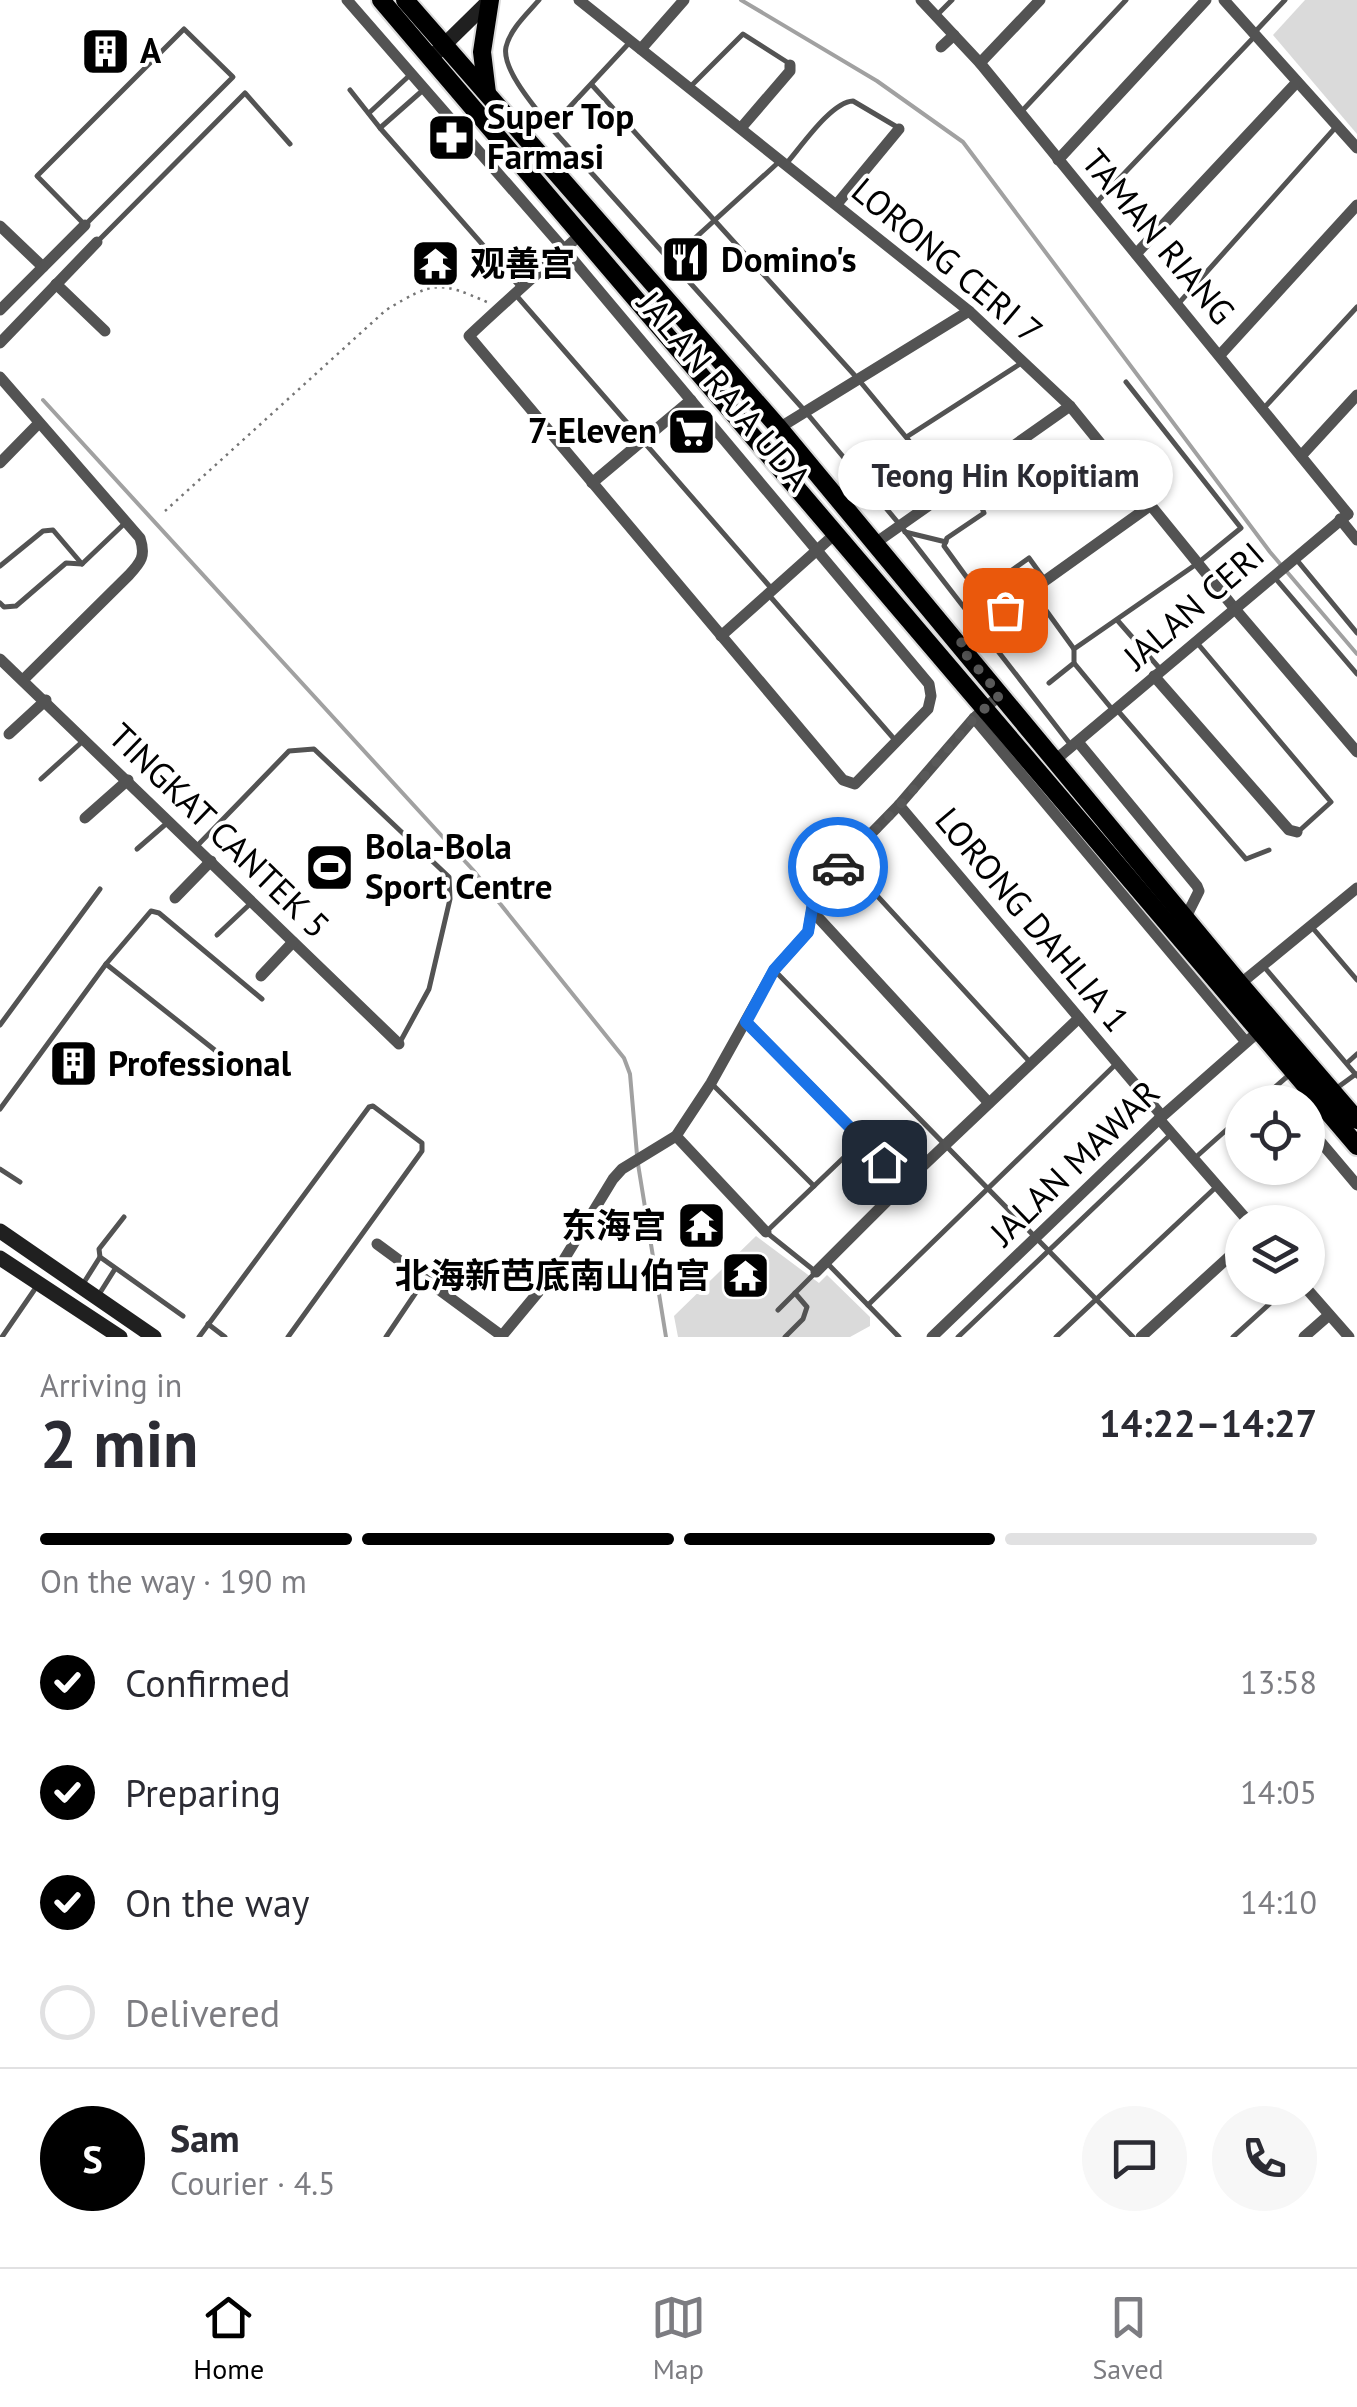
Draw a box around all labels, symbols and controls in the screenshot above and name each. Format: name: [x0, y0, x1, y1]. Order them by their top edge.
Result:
building icon: A: [79, 25, 131, 77]
place label: A: [140, 27, 162, 73]
place label: Super Top Farmasi: [487, 93, 634, 179]
pharmacy icon: Super Top Farmasi: [426, 111, 478, 163]
street label: TAMAN RIANG: [1072, 139, 1246, 334]
street label: LORONG CERI 7: [843, 167, 1053, 354]
restaurant icon: Domino's: [660, 234, 712, 286]
place label: Domino's: [721, 236, 856, 282]
temple icon: 观善宫: [409, 238, 461, 290]
place label: 观善宫: [470, 240, 575, 286]
street label: JALAN RAJA UDA: [627, 280, 822, 500]
supermarket icon: 7-Eleven: [666, 405, 718, 457]
place label: 7-Eleven: [528, 407, 657, 453]
callout: Teong Hin Kopitiam: [838, 440, 1172, 510]
text: Teong Hin Kopitiam: [872, 454, 1139, 496]
street label: JALAN CERI: [1112, 531, 1273, 680]
pin: [963, 568, 1048, 653]
icon: bag: [978, 583, 1033, 638]
street label: TINGKAT CANTEK 5: [99, 713, 340, 948]
street label: LORONG DAHLIA 1: [925, 798, 1140, 1041]
courier: [788, 817, 888, 917]
place label: Bola-Bola Sport Centre: [365, 823, 553, 909]
icon: car: [811, 840, 866, 895]
sports icon: Bola-Bola Sport Centre: [304, 841, 356, 893]
building icon: Professional: [47, 1038, 99, 1090]
place label: Professional: [108, 1040, 292, 1086]
street label: JALAN MAWAR: [978, 1070, 1169, 1256]
map controls: [1225, 1085, 1325, 1305]
button: locate: [1225, 1085, 1325, 1185]
pin: [842, 1120, 927, 1205]
icon: home: [857, 1135, 912, 1190]
temple icon: 东海宫: [675, 1200, 727, 1252]
place label: 东海宫: [561, 1202, 666, 1248]
button: layers: [1225, 1205, 1325, 1305]
temple icon: 北海新芭底南山伯宫: [719, 1250, 771, 1302]
place label: 北海新芭底南山伯宫: [395, 1252, 710, 1298]
text: Arriving in: [40, 1364, 182, 1406]
text: 14:22–14:27: [1099, 1398, 1317, 1447]
text: 2 min: [40, 1401, 199, 1485]
text: On the way · 190 m: [40, 1560, 307, 1602]
icon: check: [40, 1655, 95, 1710]
text: Confirmed: [125, 1658, 291, 1707]
text: 13:58: [1240, 1661, 1317, 1703]
icon: check: [40, 1765, 95, 1820]
text: Preparing: [125, 1768, 281, 1817]
text: 14:05: [1240, 1771, 1317, 1813]
icon: check: [40, 1875, 95, 1930]
text: On the way: [125, 1878, 310, 1927]
text: 14:10: [1240, 1881, 1317, 1923]
text: Delivered: [125, 1988, 280, 2037]
button: chat: [1082, 2106, 1187, 2211]
button: phone: [1212, 2106, 1317, 2211]
text: Sam: [170, 2113, 240, 2162]
text: S: [82, 2134, 103, 2183]
text: Courier · 4.5: [170, 2162, 336, 2204]
tab: Home: [193, 2290, 264, 2387]
tab: Map: [651, 2290, 706, 2387]
tab: Saved: [1092, 2290, 1164, 2387]

